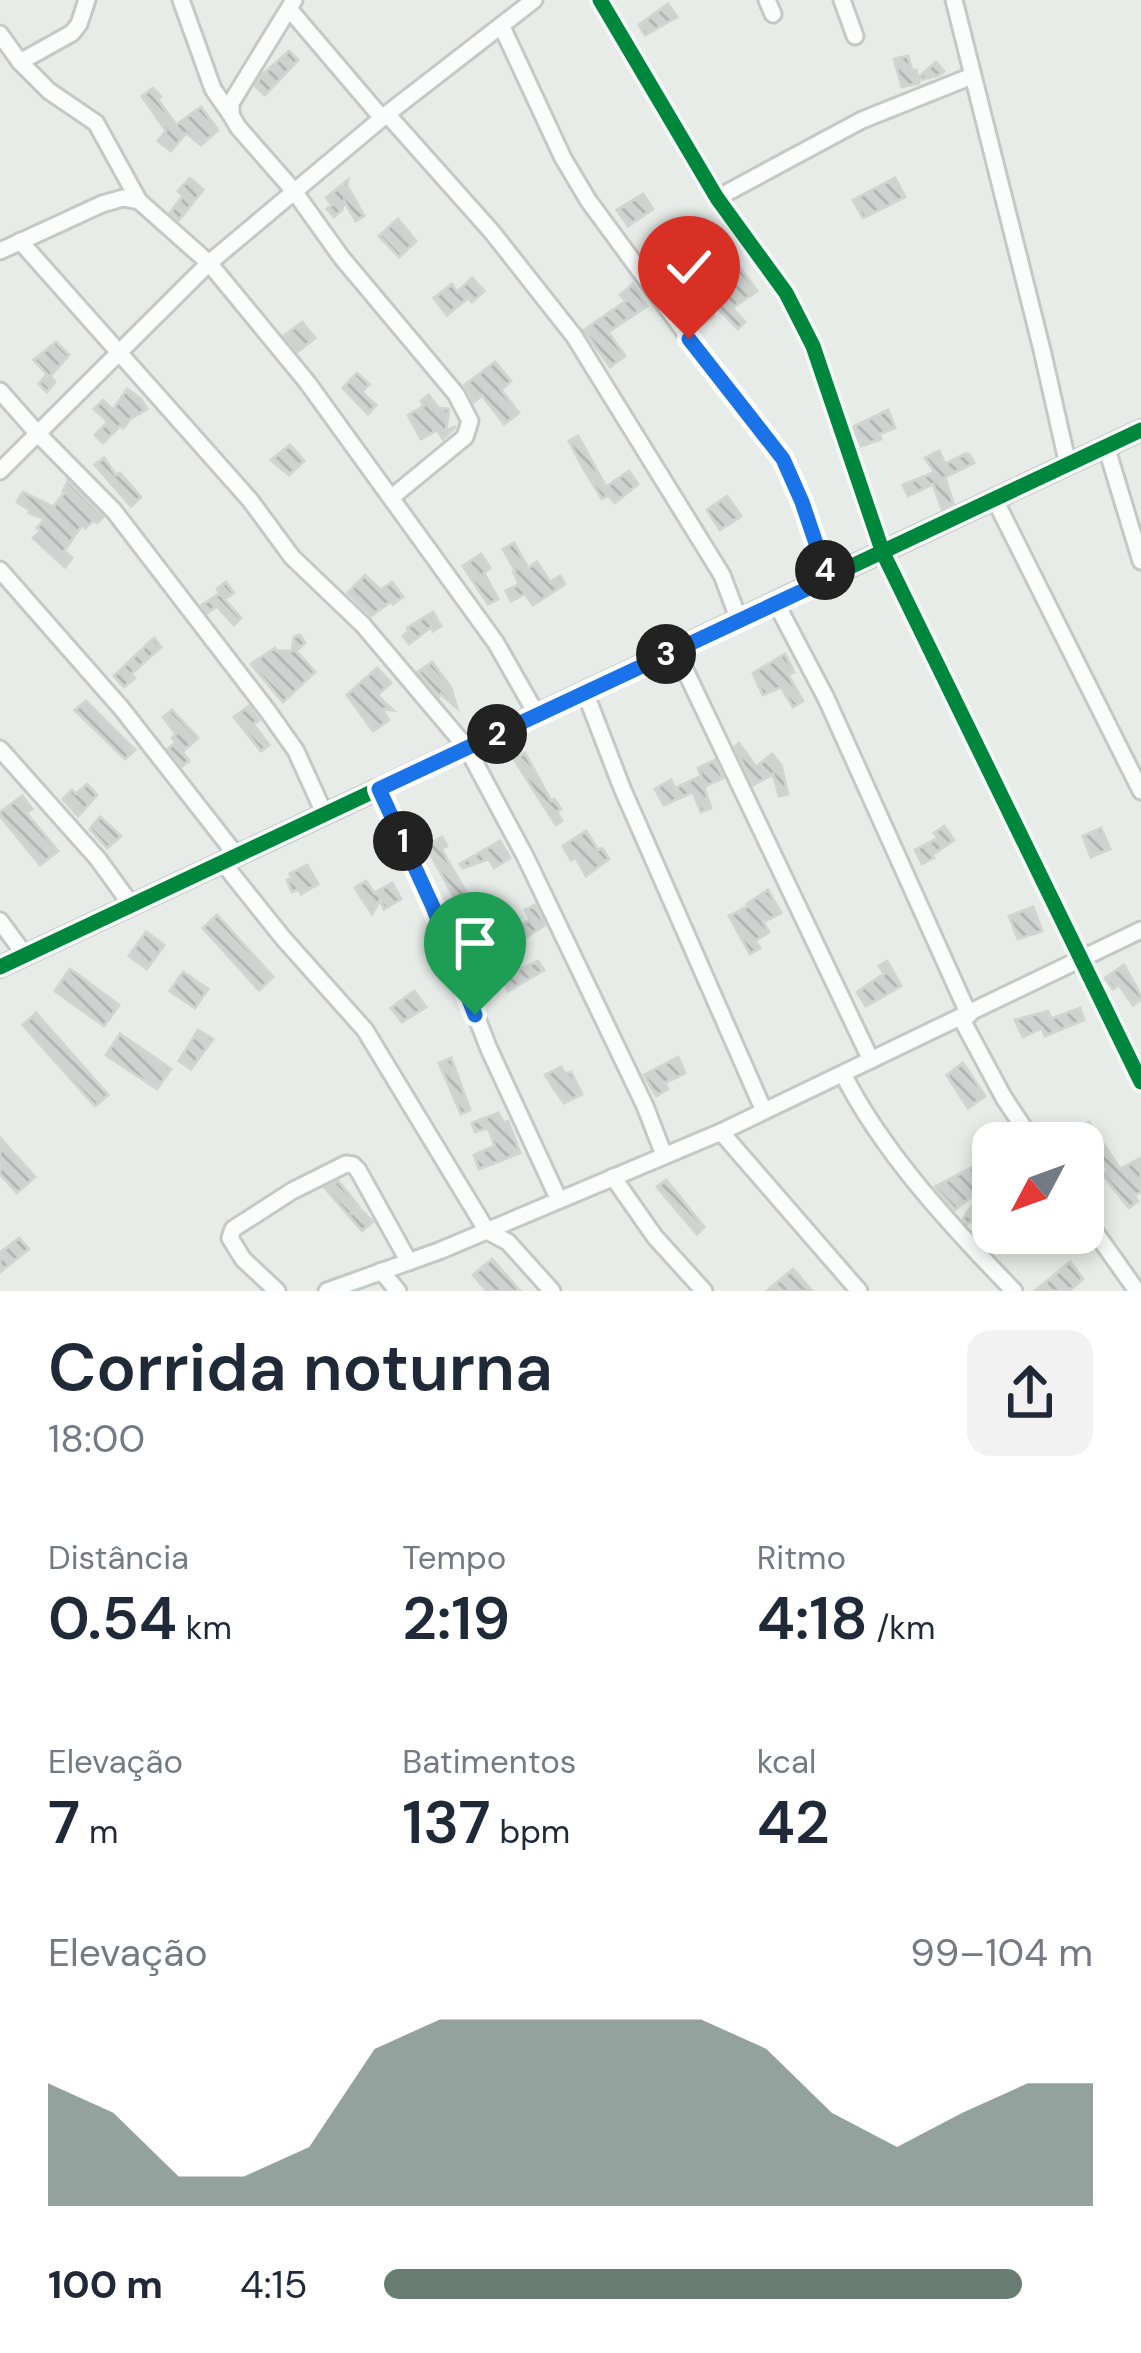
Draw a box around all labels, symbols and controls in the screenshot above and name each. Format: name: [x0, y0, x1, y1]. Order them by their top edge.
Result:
pin: [638, 216, 740, 339]
icon: check: [656, 234, 722, 300]
pin: 4: [795, 540, 855, 600]
text: 4: [814, 548, 836, 591]
pin: 3: [636, 624, 696, 684]
text: 3: [656, 632, 676, 675]
pin: 2: [467, 704, 527, 764]
text: 2: [487, 712, 507, 755]
pin: 1: [373, 811, 433, 871]
text: 1: [397, 819, 409, 862]
pin: [424, 892, 526, 1015]
icon: arrive: [442, 910, 508, 976]
north arrow: [972, 1122, 1104, 1254]
map controls: [972, 1122, 1104, 1254]
text: Corrida noturna: [48, 1325, 553, 1410]
button: share: [967, 1330, 1093, 1456]
text: 18:00: [48, 1413, 145, 1464]
text: Distância: [48, 1536, 189, 1579]
text: Tempo: [402, 1536, 506, 1579]
text: Ritmo: [757, 1536, 846, 1579]
text: 0.54: [48, 1579, 177, 1658]
text: 2:19: [402, 1579, 510, 1658]
text: 4:18: [757, 1579, 868, 1658]
text: km: [177, 1606, 232, 1649]
text: /km: [868, 1606, 935, 1649]
text: Elevação: [48, 1740, 183, 1783]
text: Batimentos: [402, 1740, 576, 1783]
text: kcal: [757, 1740, 816, 1783]
text: 7: [48, 1783, 80, 1862]
text: 137: [402, 1783, 491, 1862]
text: 42: [757, 1783, 830, 1862]
text: m: [80, 1810, 118, 1853]
text: bpm: [491, 1810, 570, 1853]
text: Elevação: [48, 1927, 208, 1978]
text: 99–104 m: [910, 1927, 1093, 1978]
text: 100 m: [48, 2259, 163, 2310]
text: 4:15: [240, 2259, 308, 2310]

